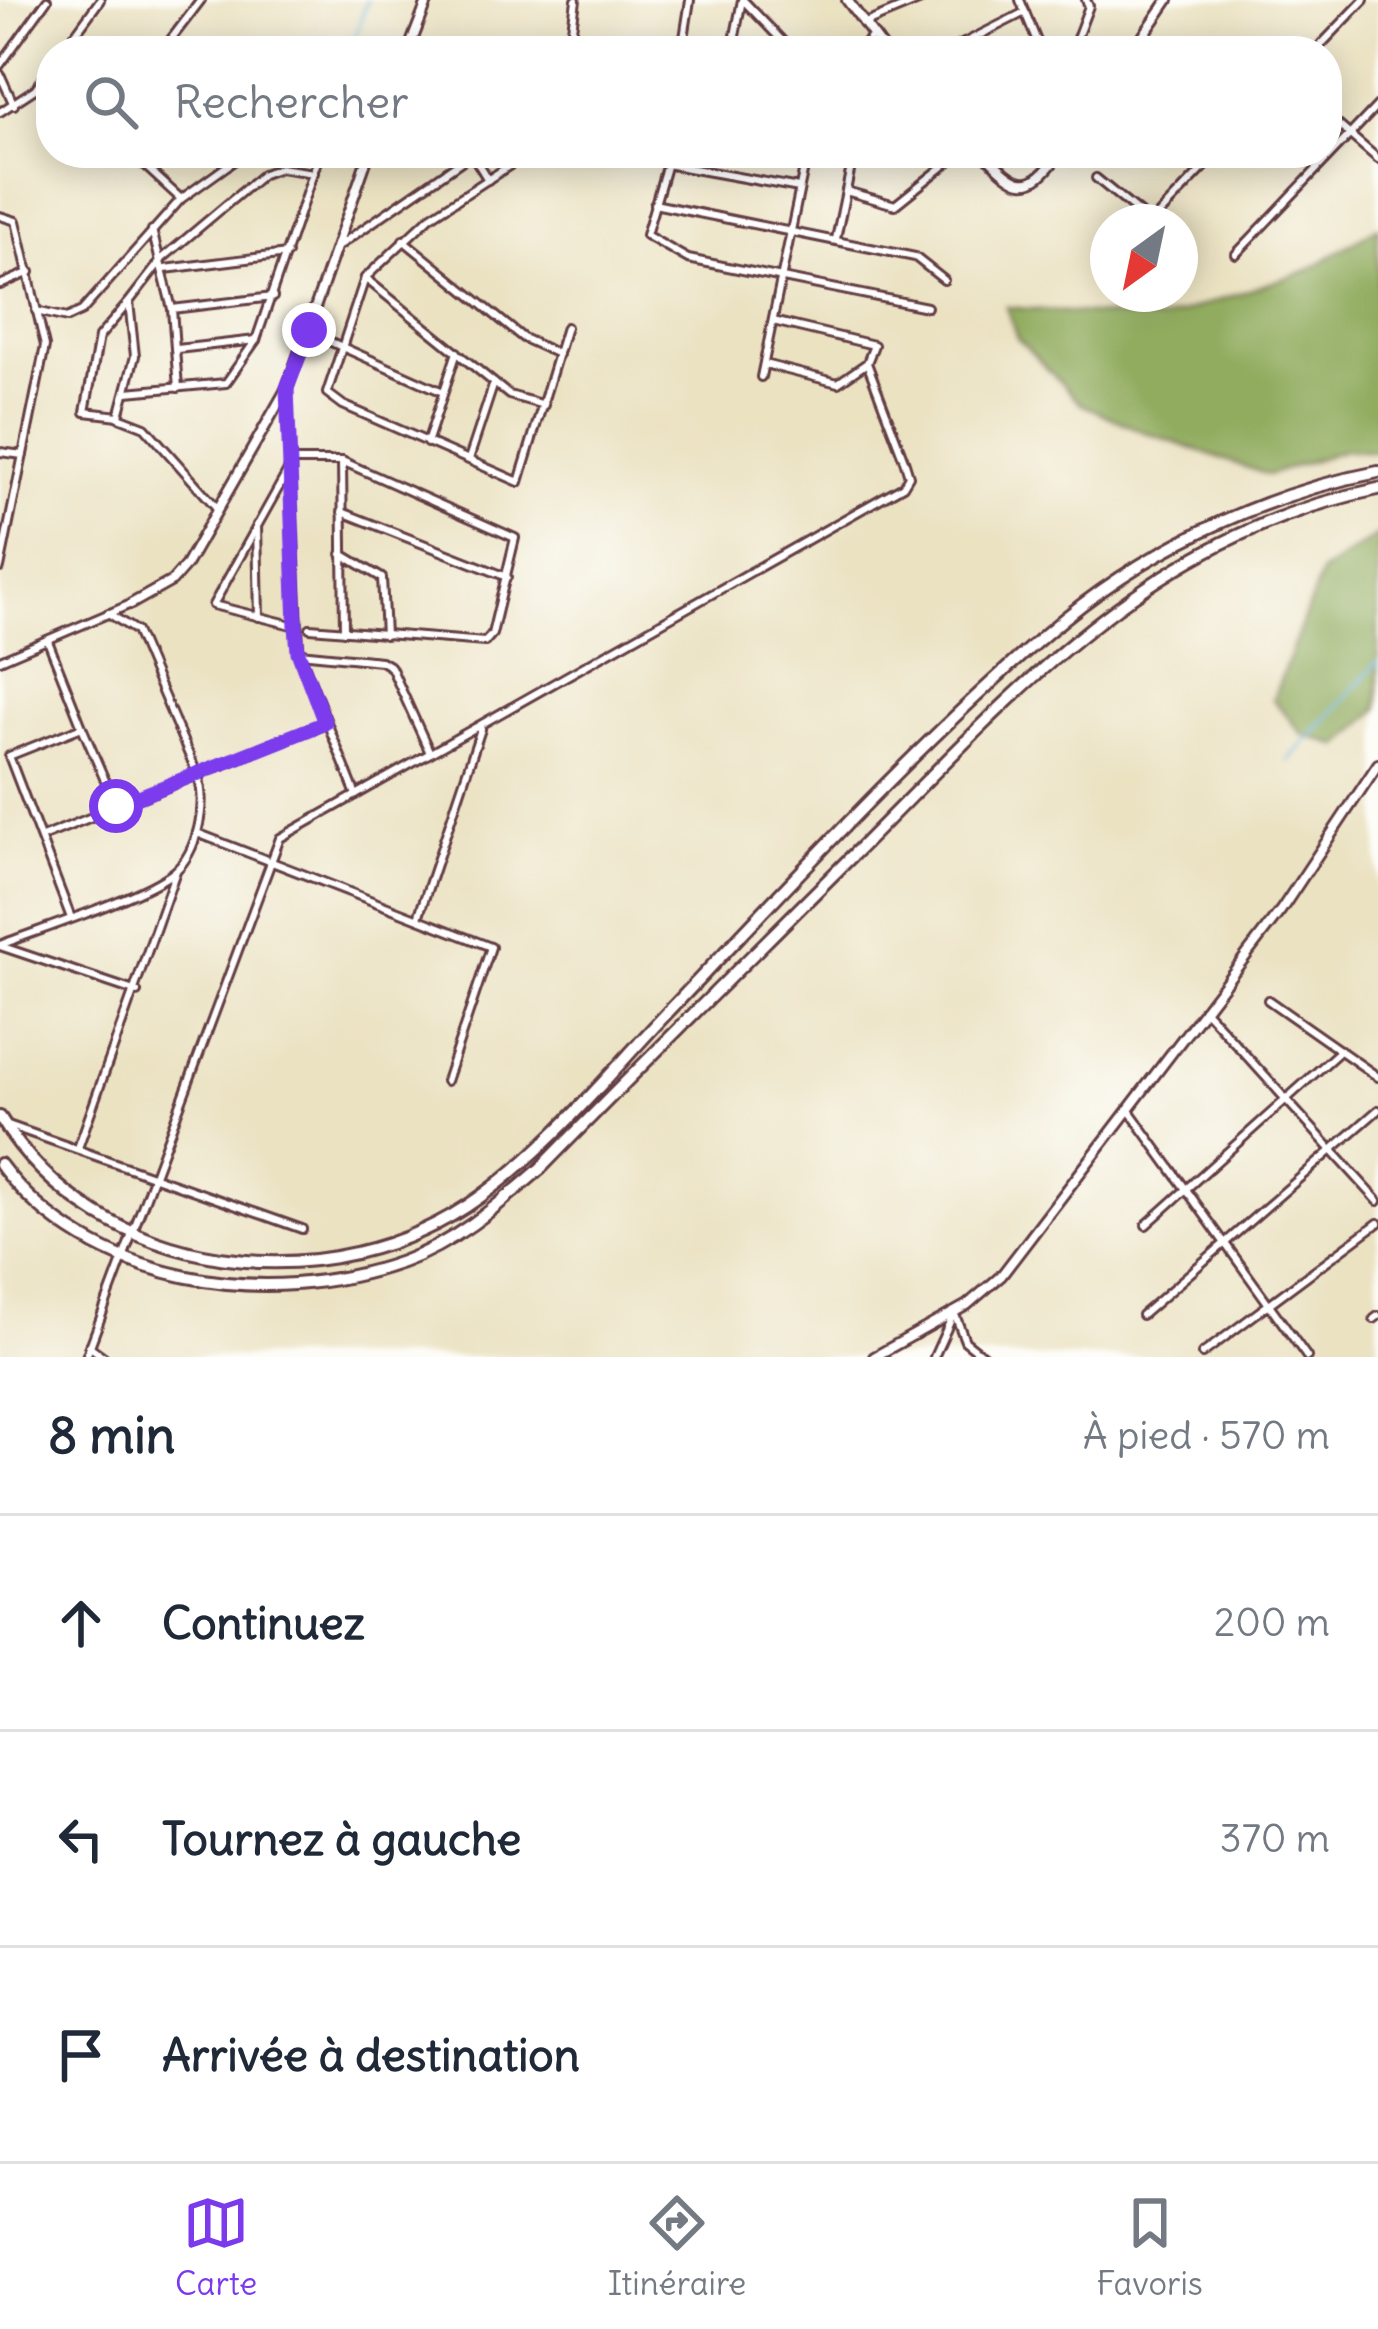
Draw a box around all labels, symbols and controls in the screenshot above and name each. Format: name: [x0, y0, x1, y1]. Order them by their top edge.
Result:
search box: [36, 36, 1342, 168]
icon: search: [78, 69, 144, 135]
text: Rechercher: [174, 74, 409, 130]
north arrow: [1090, 204, 1198, 312]
route end: [282, 303, 336, 357]
route start: [89, 779, 143, 833]
text: 8 min: [48, 1403, 175, 1467]
text: À pied · 570 m: [1083, 1411, 1330, 1460]
icon: ahead: [48, 1590, 114, 1656]
text: Continuez: [162, 1595, 365, 1651]
text: 200 m: [1214, 1598, 1330, 1647]
icon: left: [48, 1806, 114, 1872]
text: Tournez à gauche: [162, 1811, 521, 1867]
text: 370 m: [1220, 1814, 1330, 1863]
icon: arrive: [48, 2022, 114, 2088]
text: Arrivée à destination: [162, 2027, 580, 2083]
tab: Carte: [175, 2190, 257, 2304]
tab: Itinéraire: [608, 2190, 746, 2304]
tab: Favoris: [1096, 2190, 1203, 2304]

